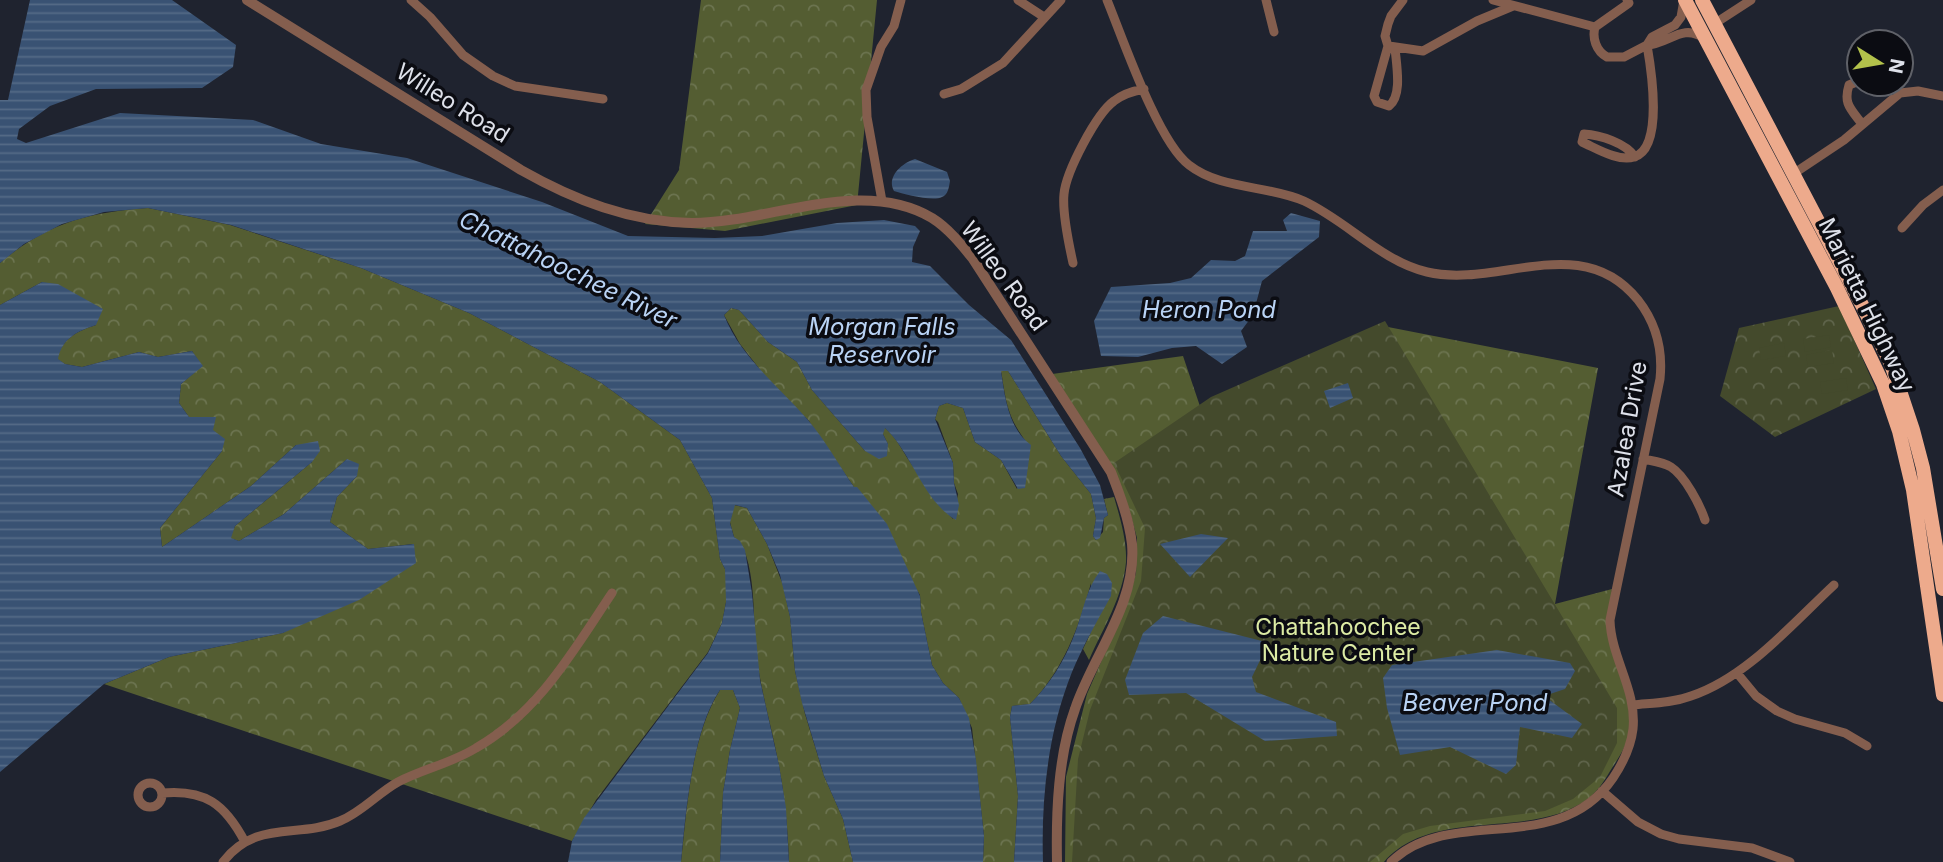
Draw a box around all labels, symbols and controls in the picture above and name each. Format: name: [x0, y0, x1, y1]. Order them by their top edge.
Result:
north arrow: [1845, 28, 1915, 98]
street label: Willeo Road: [391, 57, 515, 149]
text: N: [1884, 57, 1909, 75]
water label: Chattahoochee River: [455, 204, 683, 335]
street label: Marietta Highway: [1813, 213, 1921, 397]
street label: Willeo Road: [955, 216, 1053, 336]
water label: Heron Pond: [1142, 295, 1276, 324]
water label: Morgan Falls Reservoir: [808, 312, 956, 369]
street label: Azalea Drive: [1601, 359, 1653, 499]
park label: Chattahoochee Nature Center: [1255, 613, 1421, 667]
water label: Beaver Pond: [1402, 688, 1548, 717]

